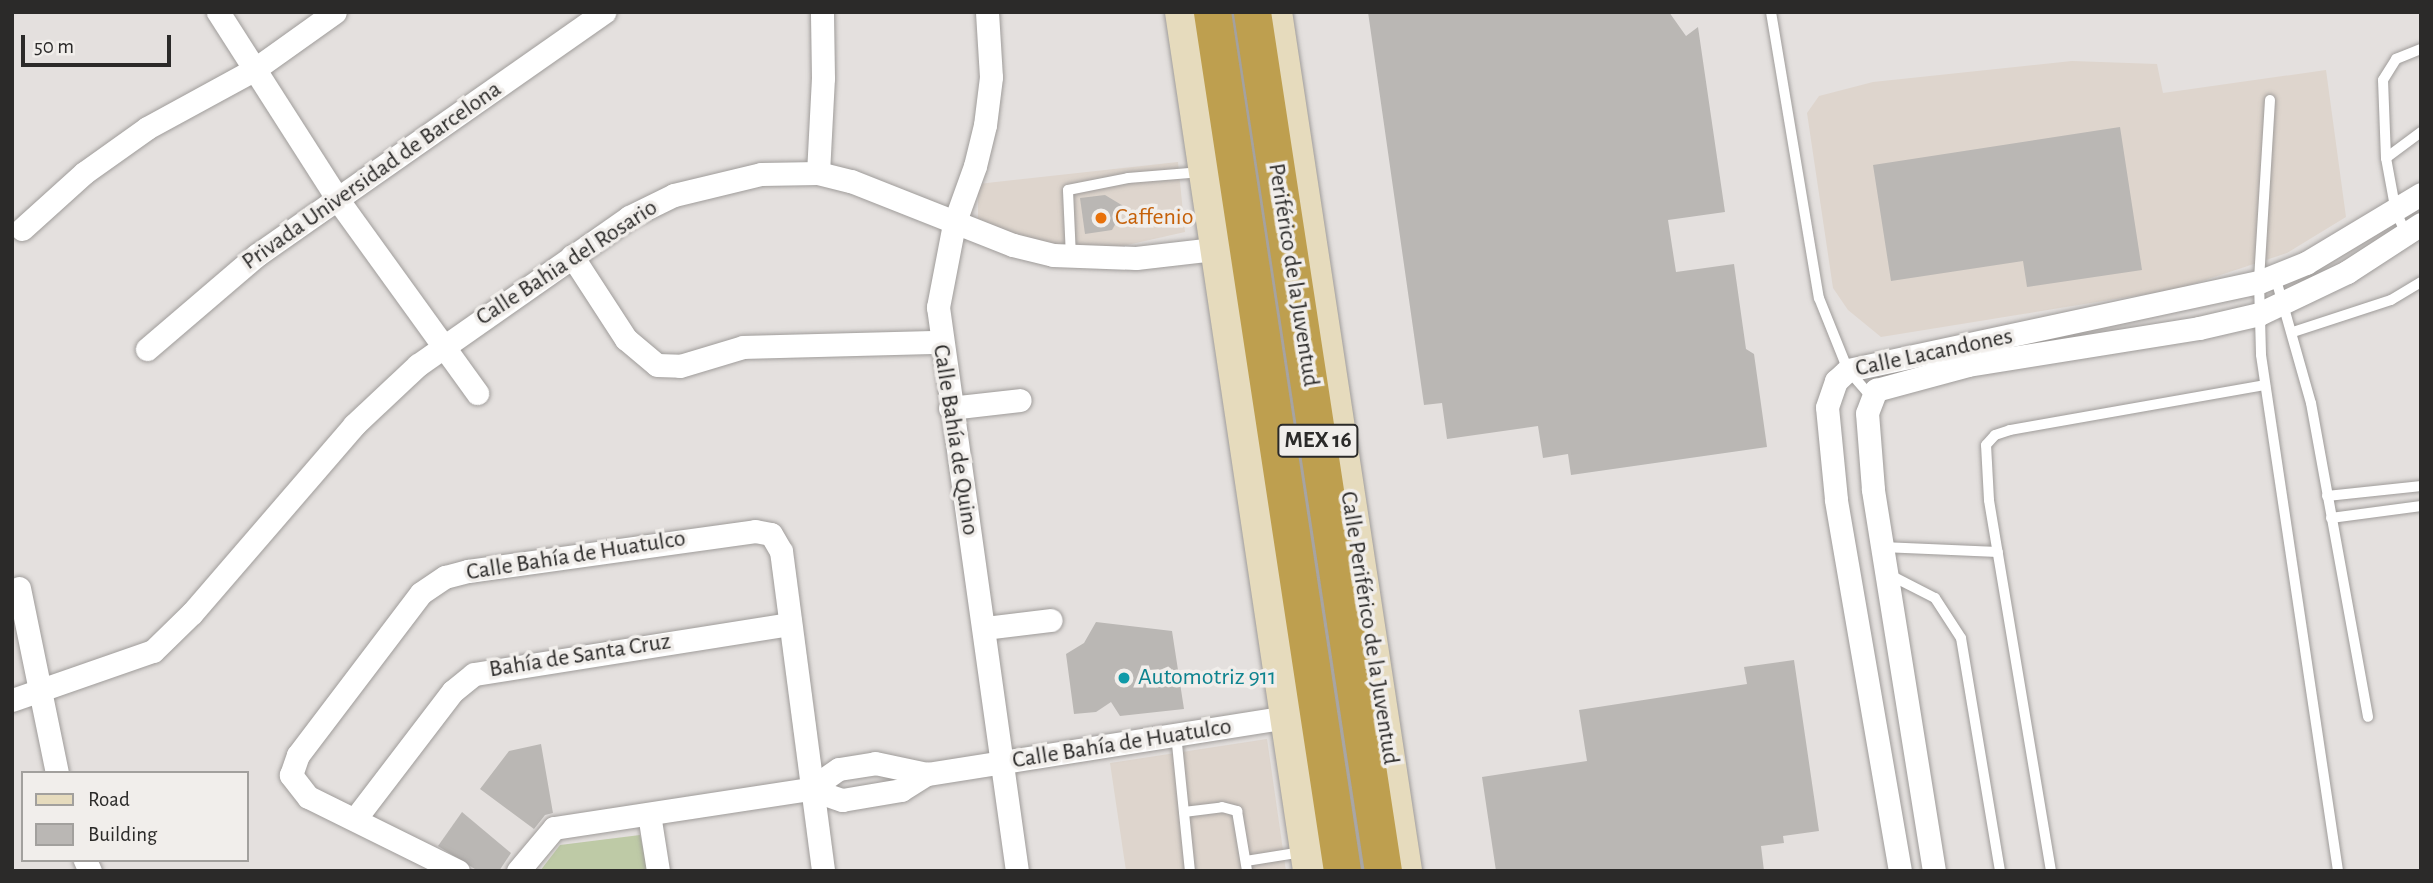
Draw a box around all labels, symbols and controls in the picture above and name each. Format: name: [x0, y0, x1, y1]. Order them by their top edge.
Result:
scale bar: [24, 21, 175, 65]
text: 50 m: [34, 36, 74, 57]
street label: Privada Universidad de Barcelona: [237, 75, 507, 277]
street label: Periférico de la Juventud: [1261, 161, 1325, 389]
street label: Calle Bahia del Rosario: [471, 194, 663, 332]
place label: Caffenio: [1115, 204, 1193, 232]
marker: Caffenio: [1093, 210, 1109, 226]
street label: Calle Lacandones: [1853, 322, 2015, 384]
street label: Calle Bahía de Quino: [926, 343, 984, 537]
road number: MEX 16: [1276, 422, 1360, 461]
street label: Calle Periférico de la Juventud: [1333, 489, 1405, 767]
street label: Calle Bahía de Huatulco: [464, 524, 688, 588]
street label: Bahía de Santa Cruz: [487, 627, 673, 685]
place label: Automotriz 911: [1138, 664, 1276, 692]
marker: Automotriz 911: [1116, 670, 1132, 686]
street label: Calle Bahía de Huatulco: [1010, 712, 1234, 776]
legend: [21, 771, 248, 862]
text: Road: [88, 789, 130, 810]
text: Building: [88, 824, 157, 845]

